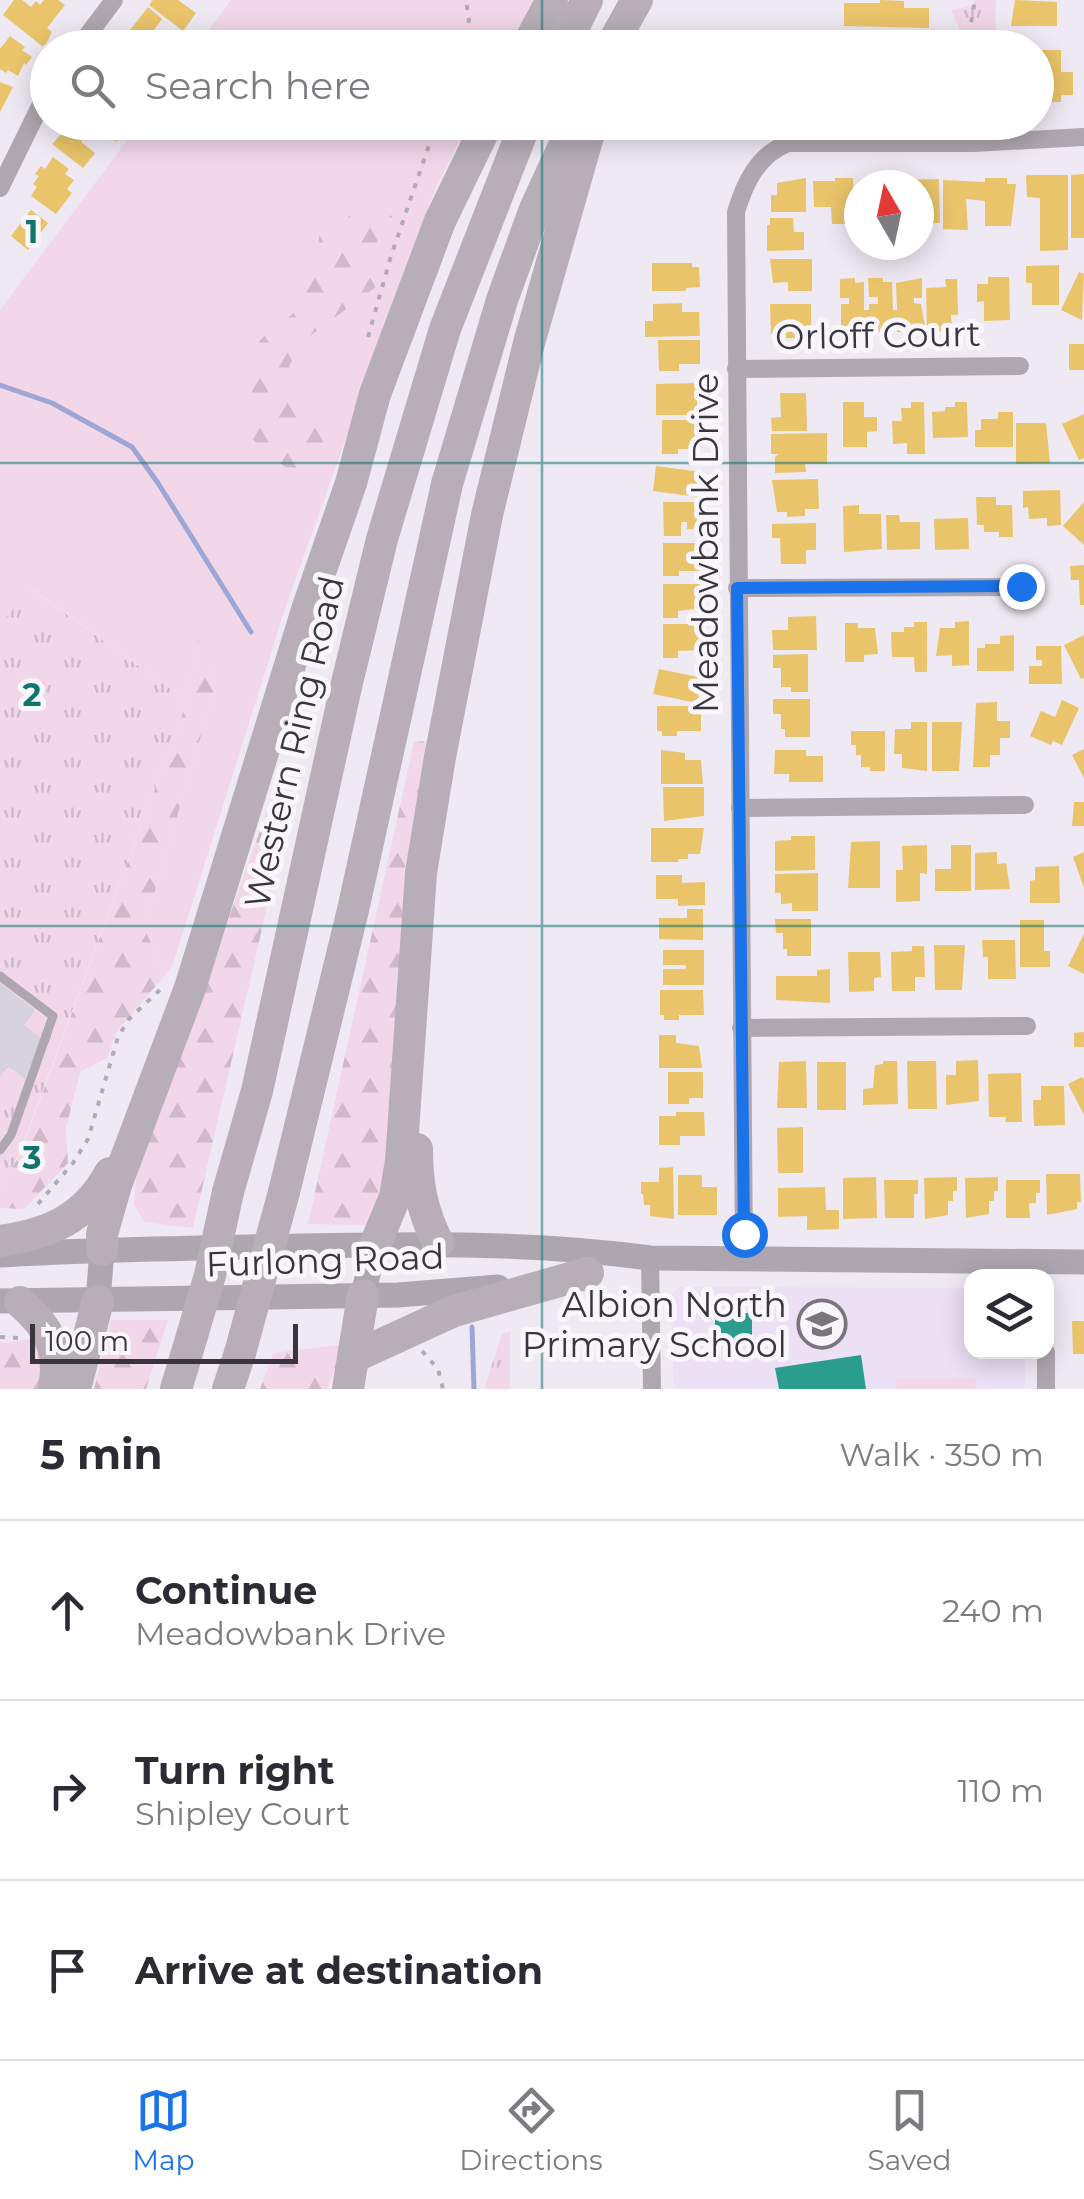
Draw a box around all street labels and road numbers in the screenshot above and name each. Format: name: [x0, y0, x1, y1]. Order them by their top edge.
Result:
street label: Orloff Court: [775, 312, 981, 358]
street label: Meadowbank Drive: [684, 373, 727, 713]
street label: Western Ring Road: [235, 572, 353, 912]
street label: Furlong Road: [205, 1234, 445, 1286]

